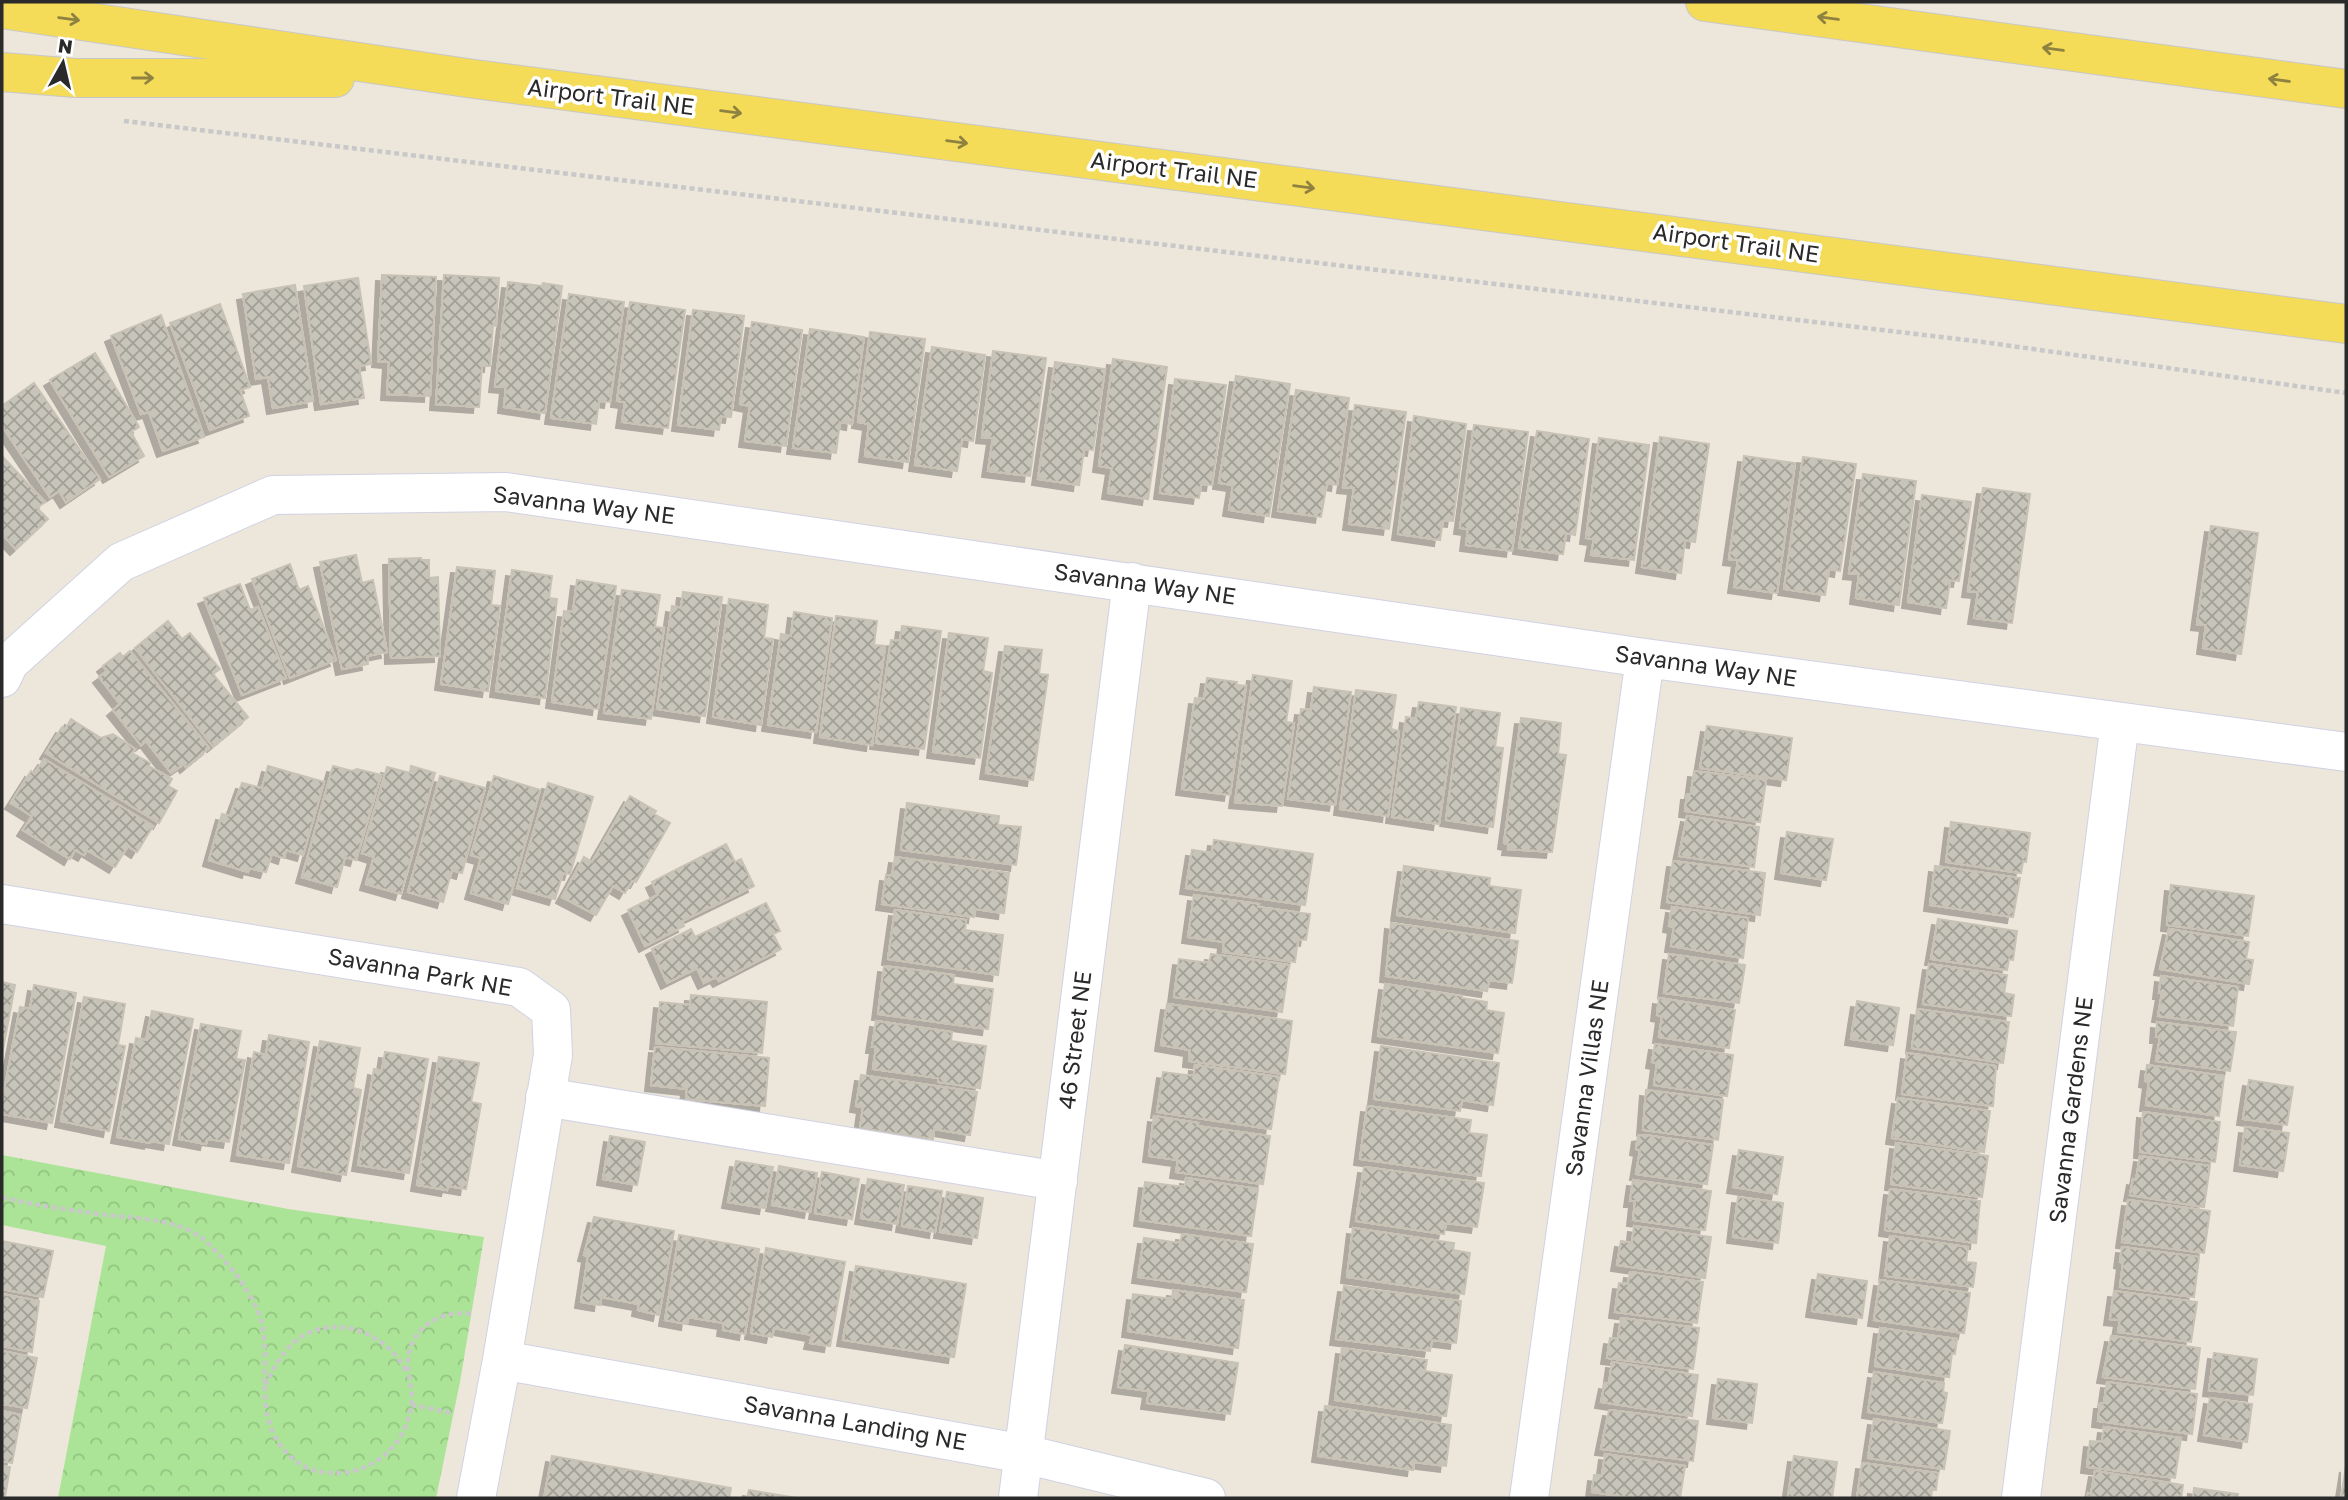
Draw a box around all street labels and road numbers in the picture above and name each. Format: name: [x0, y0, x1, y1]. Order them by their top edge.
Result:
street label: Airport Trail NE: [526, 72, 696, 120]
street label: Airport Trail NE: [1089, 145, 1259, 193]
street label: Airport Trail NE: [1651, 216, 1821, 268]
street label: Savanna Way NE: [491, 479, 677, 529]
street label: Savanna Way NE: [1052, 556, 1238, 610]
street label: Savanna Way NE: [1613, 638, 1799, 692]
street label: Savanna Park NE: [326, 941, 514, 1001]
street label: 46 Street NE: [1052, 969, 1096, 1111]
street label: Savanna Villas NE: [1558, 978, 1614, 1178]
street label: Savanna Gardens NE: [2042, 995, 2098, 1225]
street label: Savanna Landing NE: [742, 1389, 969, 1455]

